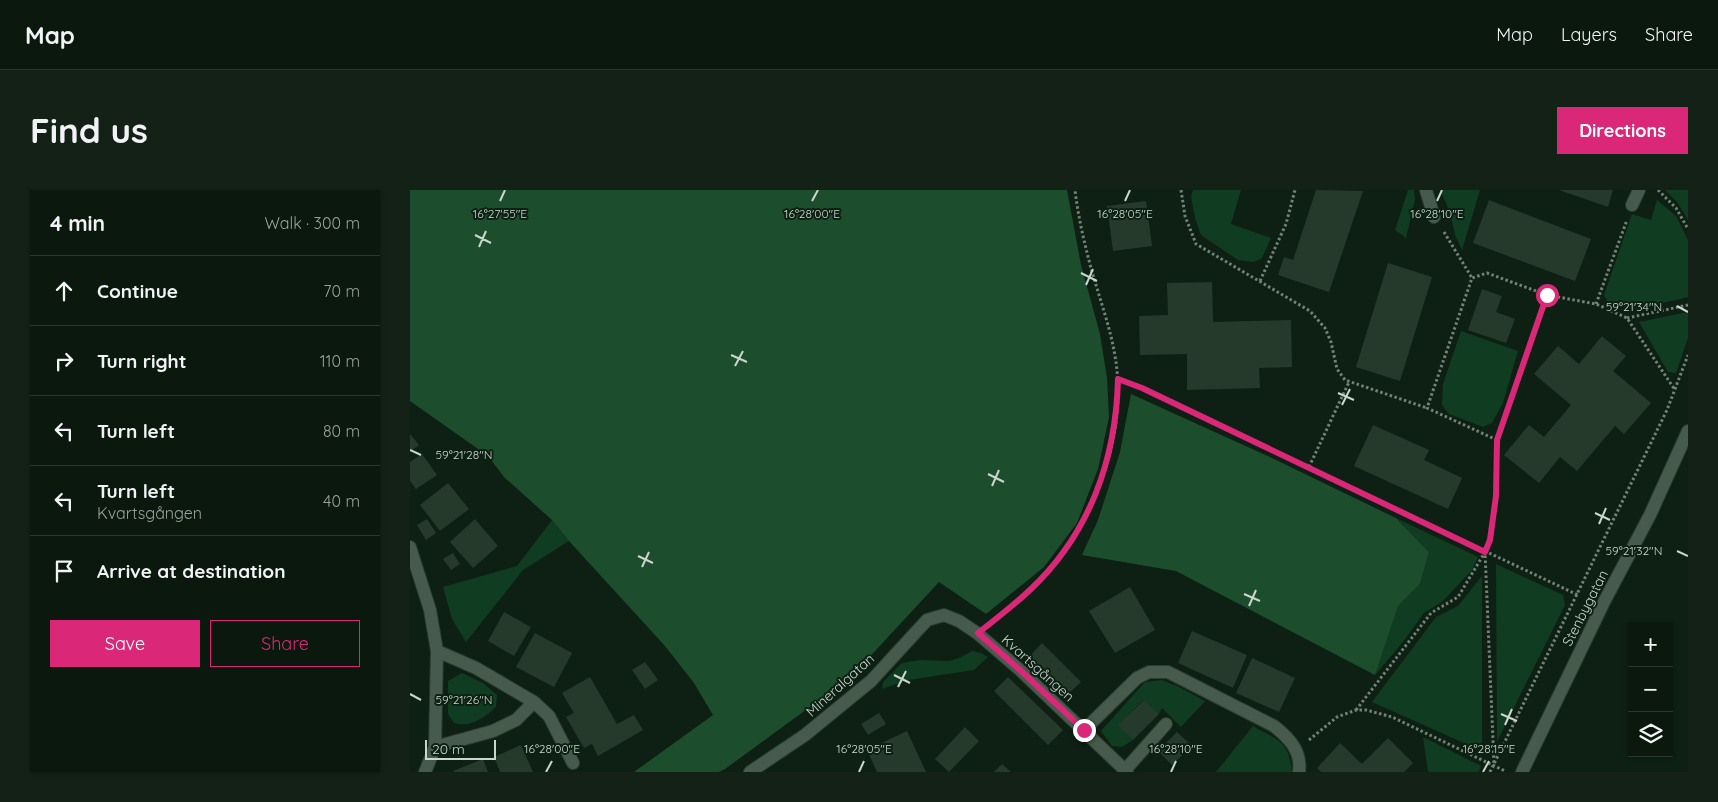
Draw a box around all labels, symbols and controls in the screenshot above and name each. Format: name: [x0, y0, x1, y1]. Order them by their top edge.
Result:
text: Map: [25, 20, 75, 50]
text: Map: [1496, 23, 1533, 46]
text: Layers: [1561, 23, 1617, 46]
text: Share: [1645, 23, 1693, 46]
button: Directions: [1557, 107, 1688, 154]
text: Find us: [30, 108, 148, 152]
text: 16°27'55"E: [473, 206, 527, 221]
text: 16°28'00"E: [784, 206, 840, 221]
text: 16°28'05"E: [1097, 206, 1153, 221]
text: 16°28'10"E: [1410, 206, 1464, 221]
text: 4 min: [50, 210, 105, 236]
text: Walk · 300 m: [265, 213, 360, 233]
icon: ahead: [50, 277, 78, 305]
text: Continue: [97, 279, 178, 303]
text: 70 m: [323, 281, 360, 301]
route start: [1536, 284, 1559, 307]
text: 59°21'34"N: [1606, 299, 1662, 314]
icon: right: [50, 347, 78, 375]
text: Turn right: [97, 349, 186, 373]
text: 110 m: [320, 351, 360, 371]
icon: left: [50, 417, 78, 445]
text: Turn left: [97, 419, 175, 443]
text: 80 m: [323, 421, 360, 441]
text: 59°21'28"N: [435, 447, 493, 462]
text: Turn left: [97, 479, 175, 503]
icon: left: [50, 487, 78, 515]
text: 40 m: [323, 491, 360, 511]
text: Kvartsgången: [97, 503, 202, 523]
text: 59°21'32"N: [1606, 543, 1662, 558]
icon: arrive: [50, 557, 78, 585]
text: Arrive at destination: [97, 559, 286, 583]
street label: Stenbygatan: [1558, 567, 1612, 649]
button: Save: [50, 620, 200, 667]
button: Share: [210, 620, 360, 667]
map controls: [1628, 622, 1673, 757]
button: +: [1628, 622, 1673, 667]
street label: Kvartsgången: [998, 631, 1078, 705]
street label: Mineralgatan: [802, 650, 878, 720]
button: −: [1628, 667, 1673, 712]
text: 59°21'26"N: [435, 692, 493, 707]
button: layers: [1628, 712, 1673, 757]
route end: [1073, 719, 1096, 742]
scale bar: [425, 737, 496, 760]
text: 20 m: [432, 740, 465, 758]
text: 16°28'00"E: [524, 741, 580, 756]
text: 16°28'05"E: [836, 741, 892, 756]
text: 16°28'10"E: [1149, 741, 1203, 756]
text: 16°28'15"E: [1463, 741, 1516, 756]

